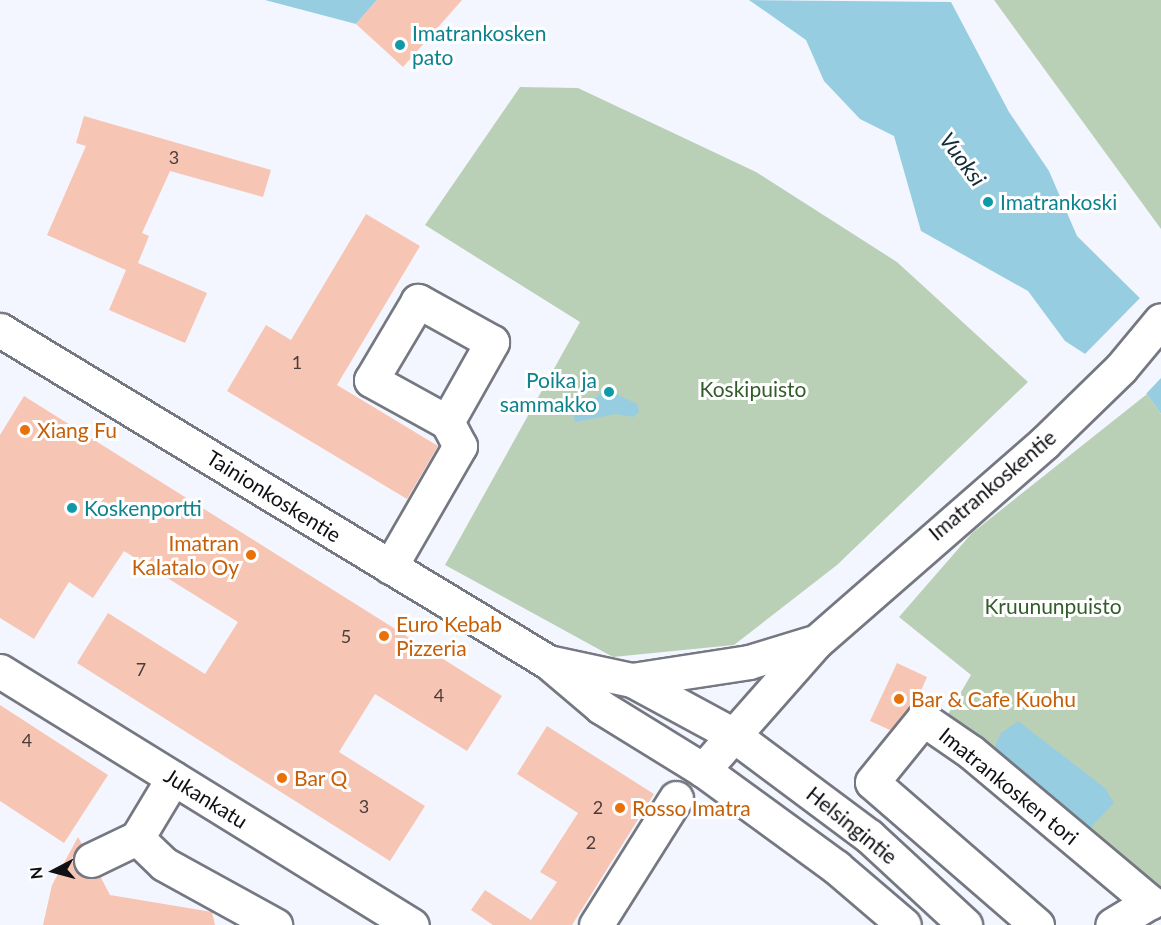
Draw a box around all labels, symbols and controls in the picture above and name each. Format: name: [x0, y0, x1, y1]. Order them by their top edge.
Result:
place label: Imatrankosken pato: [412, 20, 546, 70]
marker: Imatrankosken pato: [393, 38, 407, 52]
water label: Vuoksi: [934, 127, 992, 191]
house number: 3: [169, 146, 179, 168]
place label: Imatrankoski: [1000, 189, 1117, 215]
marker: Imatrankoski: [981, 195, 995, 209]
house number: 1: [292, 351, 302, 373]
place label: Poika ja sammakko: [500, 367, 597, 417]
park label: Koskipuisto: [700, 376, 806, 402]
marker: Poika ja sammakko: [602, 385, 616, 399]
place label: Xiang Fu: [37, 417, 117, 443]
marker: Xiang Fu: [18, 423, 32, 437]
street label: Imatrankoskentie: [923, 424, 1061, 546]
street label: Tainionkoskentie: [202, 445, 346, 547]
place label: Koskenportti: [84, 495, 202, 521]
marker: Koskenportti: [65, 501, 79, 515]
place label: Imatran Kalatalo Oy: [132, 530, 239, 580]
marker: Imatran Kalatalo Oy: [244, 548, 258, 562]
park label: Kruununpuisto: [984, 593, 1122, 619]
place label: Euro Kebab Pizzeria: [396, 611, 502, 661]
house number: 5: [341, 625, 351, 647]
marker: Euro Kebab Pizzeria: [377, 629, 391, 643]
house number: 7: [136, 658, 146, 680]
house number: 4: [434, 684, 444, 706]
place label: Bar & Cafe Kuohu: [911, 686, 1076, 712]
marker: Bar & Cafe Kuohu: [892, 692, 906, 706]
street label: Imatrankosken tori: [934, 722, 1084, 850]
house number: 4: [22, 729, 32, 751]
street label: Jukankatu: [160, 763, 252, 833]
place label: Bar Q: [294, 765, 348, 791]
marker: Bar Q: [275, 771, 289, 785]
street label: Helsingintie: [802, 781, 902, 869]
house number: 3: [359, 795, 369, 817]
place label: Rosso Imatra: [632, 795, 751, 821]
house number: 2: [593, 796, 603, 818]
marker: Rosso Imatra: [613, 801, 627, 815]
house number: 2: [586, 831, 596, 853]
north arrow: [24, 841, 84, 901]
text: N: [26, 866, 46, 880]

